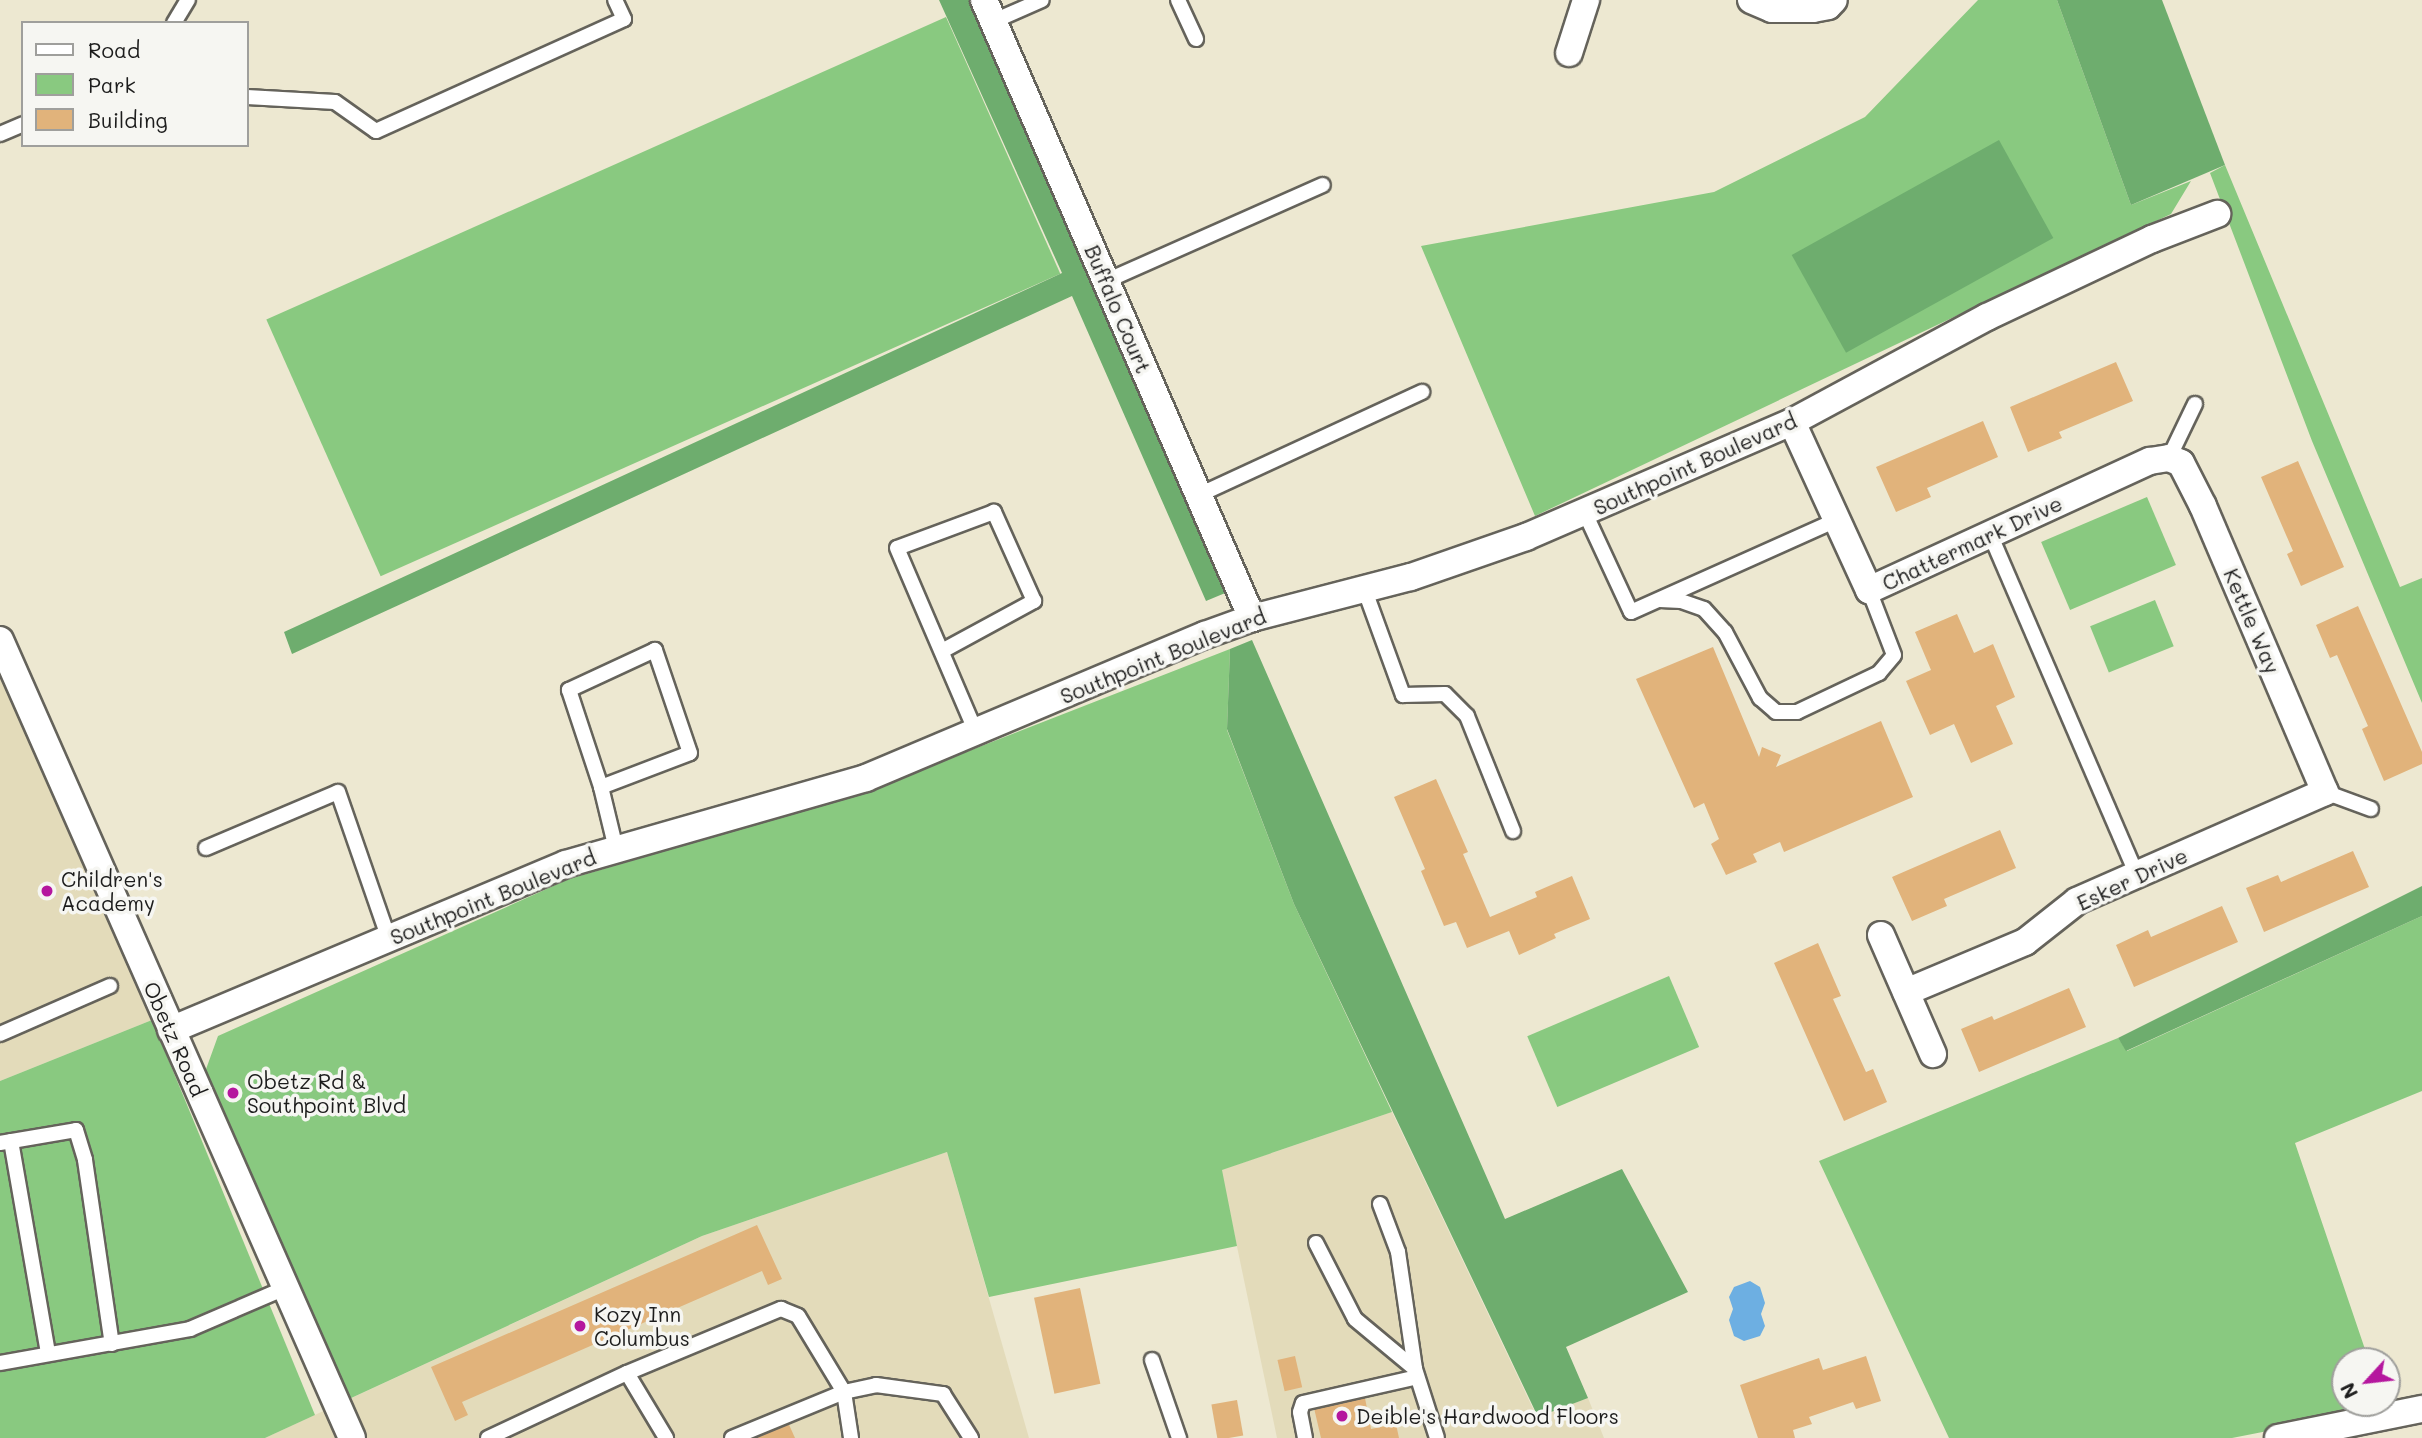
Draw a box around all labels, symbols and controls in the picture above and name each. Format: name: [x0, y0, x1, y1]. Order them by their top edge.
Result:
legend: [21, 21, 248, 147]
text: Road: [88, 36, 140, 63]
text: Park: [88, 71, 136, 98]
text: Building: [88, 106, 168, 133]
street label: Buffalo Court: [1080, 241, 1156, 377]
street label: Southpoint Boulevard: [1590, 408, 1800, 520]
street label: Chattermark Drive: [1878, 490, 2066, 596]
street label: Kettle Way: [2219, 565, 2285, 677]
street label: Southpoint Boulevard: [1056, 603, 1270, 709]
street label: Esker Drive: [2073, 842, 2191, 916]
street label: Southpoint Boulevard: [386, 844, 600, 950]
place label: Children's Academy: [61, 866, 163, 916]
marker: Children's Academy: [39, 883, 55, 899]
street label: Obetz Road: [138, 978, 212, 1100]
place label: Obetz Rd & Southpoint Blvd: [247, 1068, 406, 1118]
marker: Obetz Rd & Southpoint Blvd: [225, 1085, 241, 1101]
place label: Kozy Inn Columbus: [594, 1301, 690, 1351]
marker: Kozy Inn Columbus: [572, 1318, 588, 1334]
north arrow: [2331, 1347, 2401, 1417]
text: N: [2334, 1379, 2363, 1403]
place label: Deible's Hardwood Floors: [1356, 1403, 1619, 1429]
marker: Deible's Hardwood Floors: [1334, 1408, 1350, 1424]

